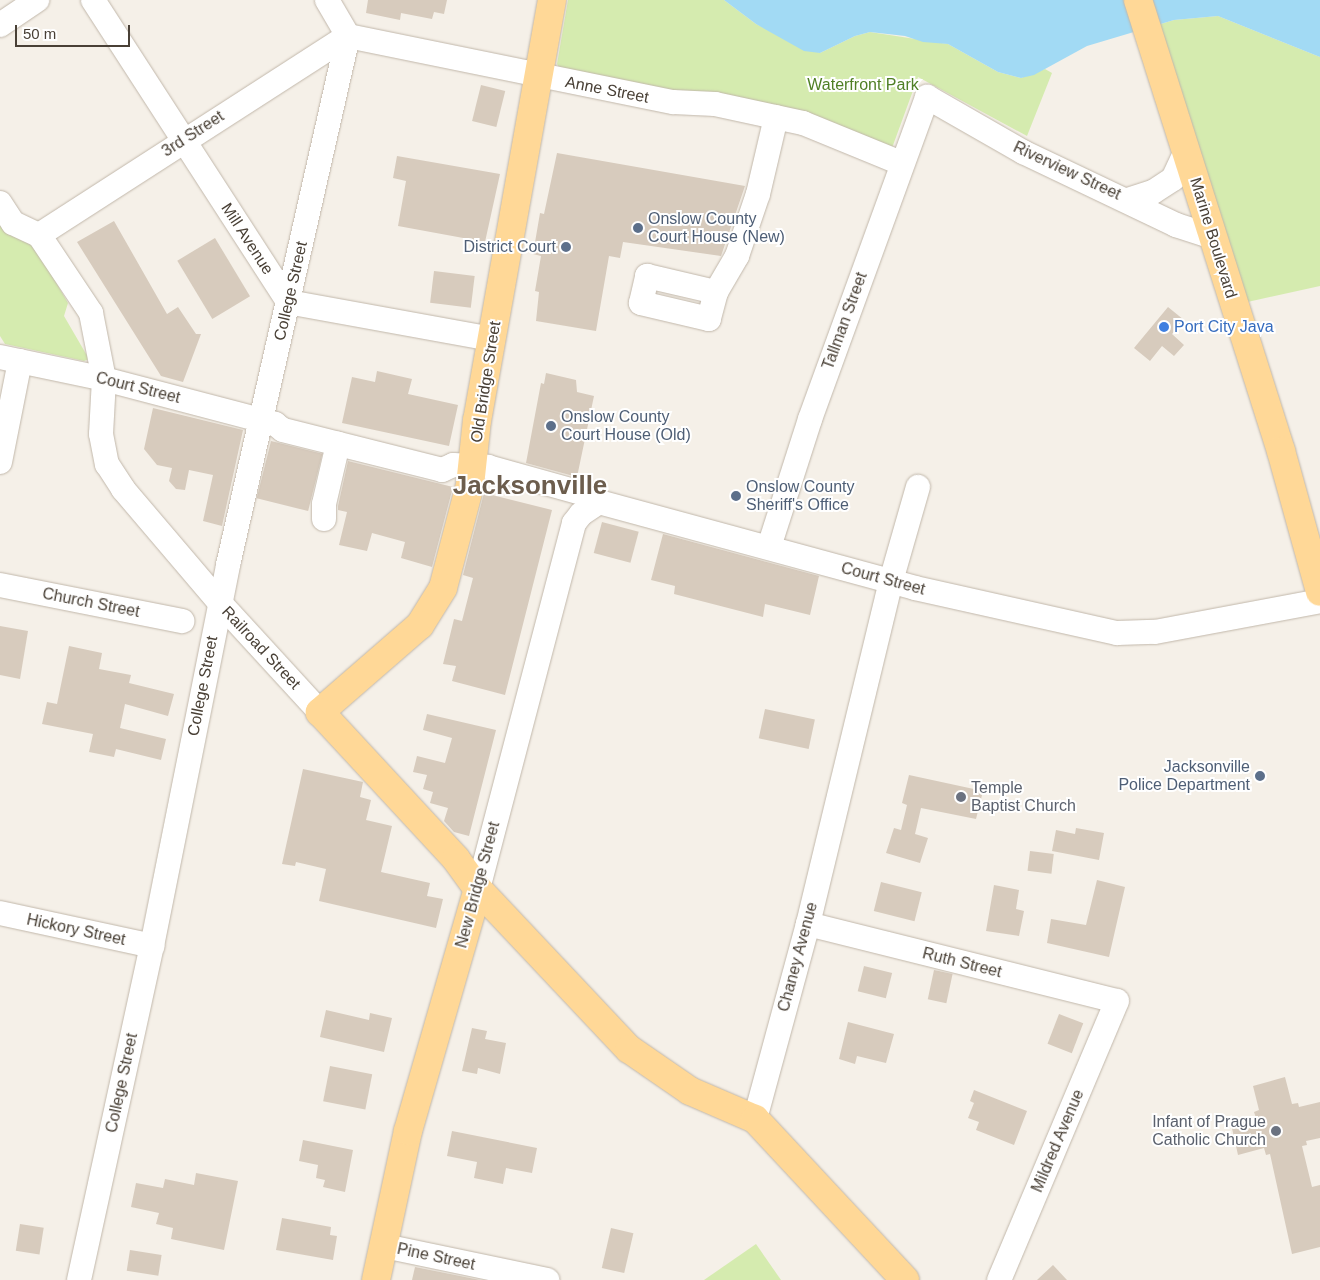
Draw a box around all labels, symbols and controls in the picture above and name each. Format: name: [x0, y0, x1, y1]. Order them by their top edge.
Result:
scale bar: [18, 15, 132, 47]
text: 50 m: [23, 25, 56, 42]
street label: Anne Street: [564, 73, 650, 107]
park label: Waterfront Park: [807, 75, 919, 95]
street label: 3rd Street: [158, 107, 228, 161]
street label: Riverview Street: [1010, 138, 1124, 204]
street label: Marine Boulevard: [1185, 175, 1241, 301]
street label: Mill Avenue: [217, 199, 277, 279]
place label: Onslow County Court House (New): [648, 209, 785, 247]
marker: Onslow County Court House (New): [632, 222, 644, 234]
place label: District Court: [464, 237, 556, 257]
street label: College Street: [270, 239, 312, 343]
marker: District Court: [560, 241, 572, 253]
street label: Tallman Street: [818, 270, 872, 372]
place label: Port City Java: [1174, 317, 1274, 337]
street label: Old Bridge Street: [467, 320, 505, 444]
marker: Port City Java: [1158, 321, 1170, 333]
street label: Court Street: [94, 368, 182, 408]
place label: Onslow County Court House (Old): [561, 407, 691, 445]
marker: Onslow County Court House (Old): [545, 420, 557, 432]
district label: Jacksonville: [453, 470, 607, 502]
place label: Onslow County Sheriff's Office: [746, 477, 854, 515]
marker: Onslow County Sheriff's Office: [730, 490, 742, 502]
street label: Court Street: [839, 559, 927, 599]
street label: Church Street: [41, 584, 141, 622]
street label: Railroad Street: [218, 602, 304, 694]
street label: College Street: [184, 634, 222, 738]
place label: Jacksonville Police Department: [1118, 757, 1250, 795]
marker: Jacksonville Police Department: [1254, 770, 1266, 782]
place label: Temple Baptist Church: [971, 778, 1076, 816]
marker: Temple Baptist Church: [955, 791, 967, 803]
street label: New Bridge Street: [452, 820, 504, 950]
street label: Chaney Avenue: [774, 900, 822, 1014]
street label: Hickory Street: [25, 910, 127, 950]
street label: Ruth Street: [920, 944, 1004, 982]
street label: College Street: [102, 1031, 142, 1135]
street label: Mildred Avenue: [1028, 1086, 1088, 1196]
place label: Infant of Prague Catholic Church: [1152, 1112, 1266, 1150]
marker: Infant of Prague Catholic Church: [1270, 1125, 1282, 1137]
street label: Pine Street: [395, 1239, 477, 1275]

